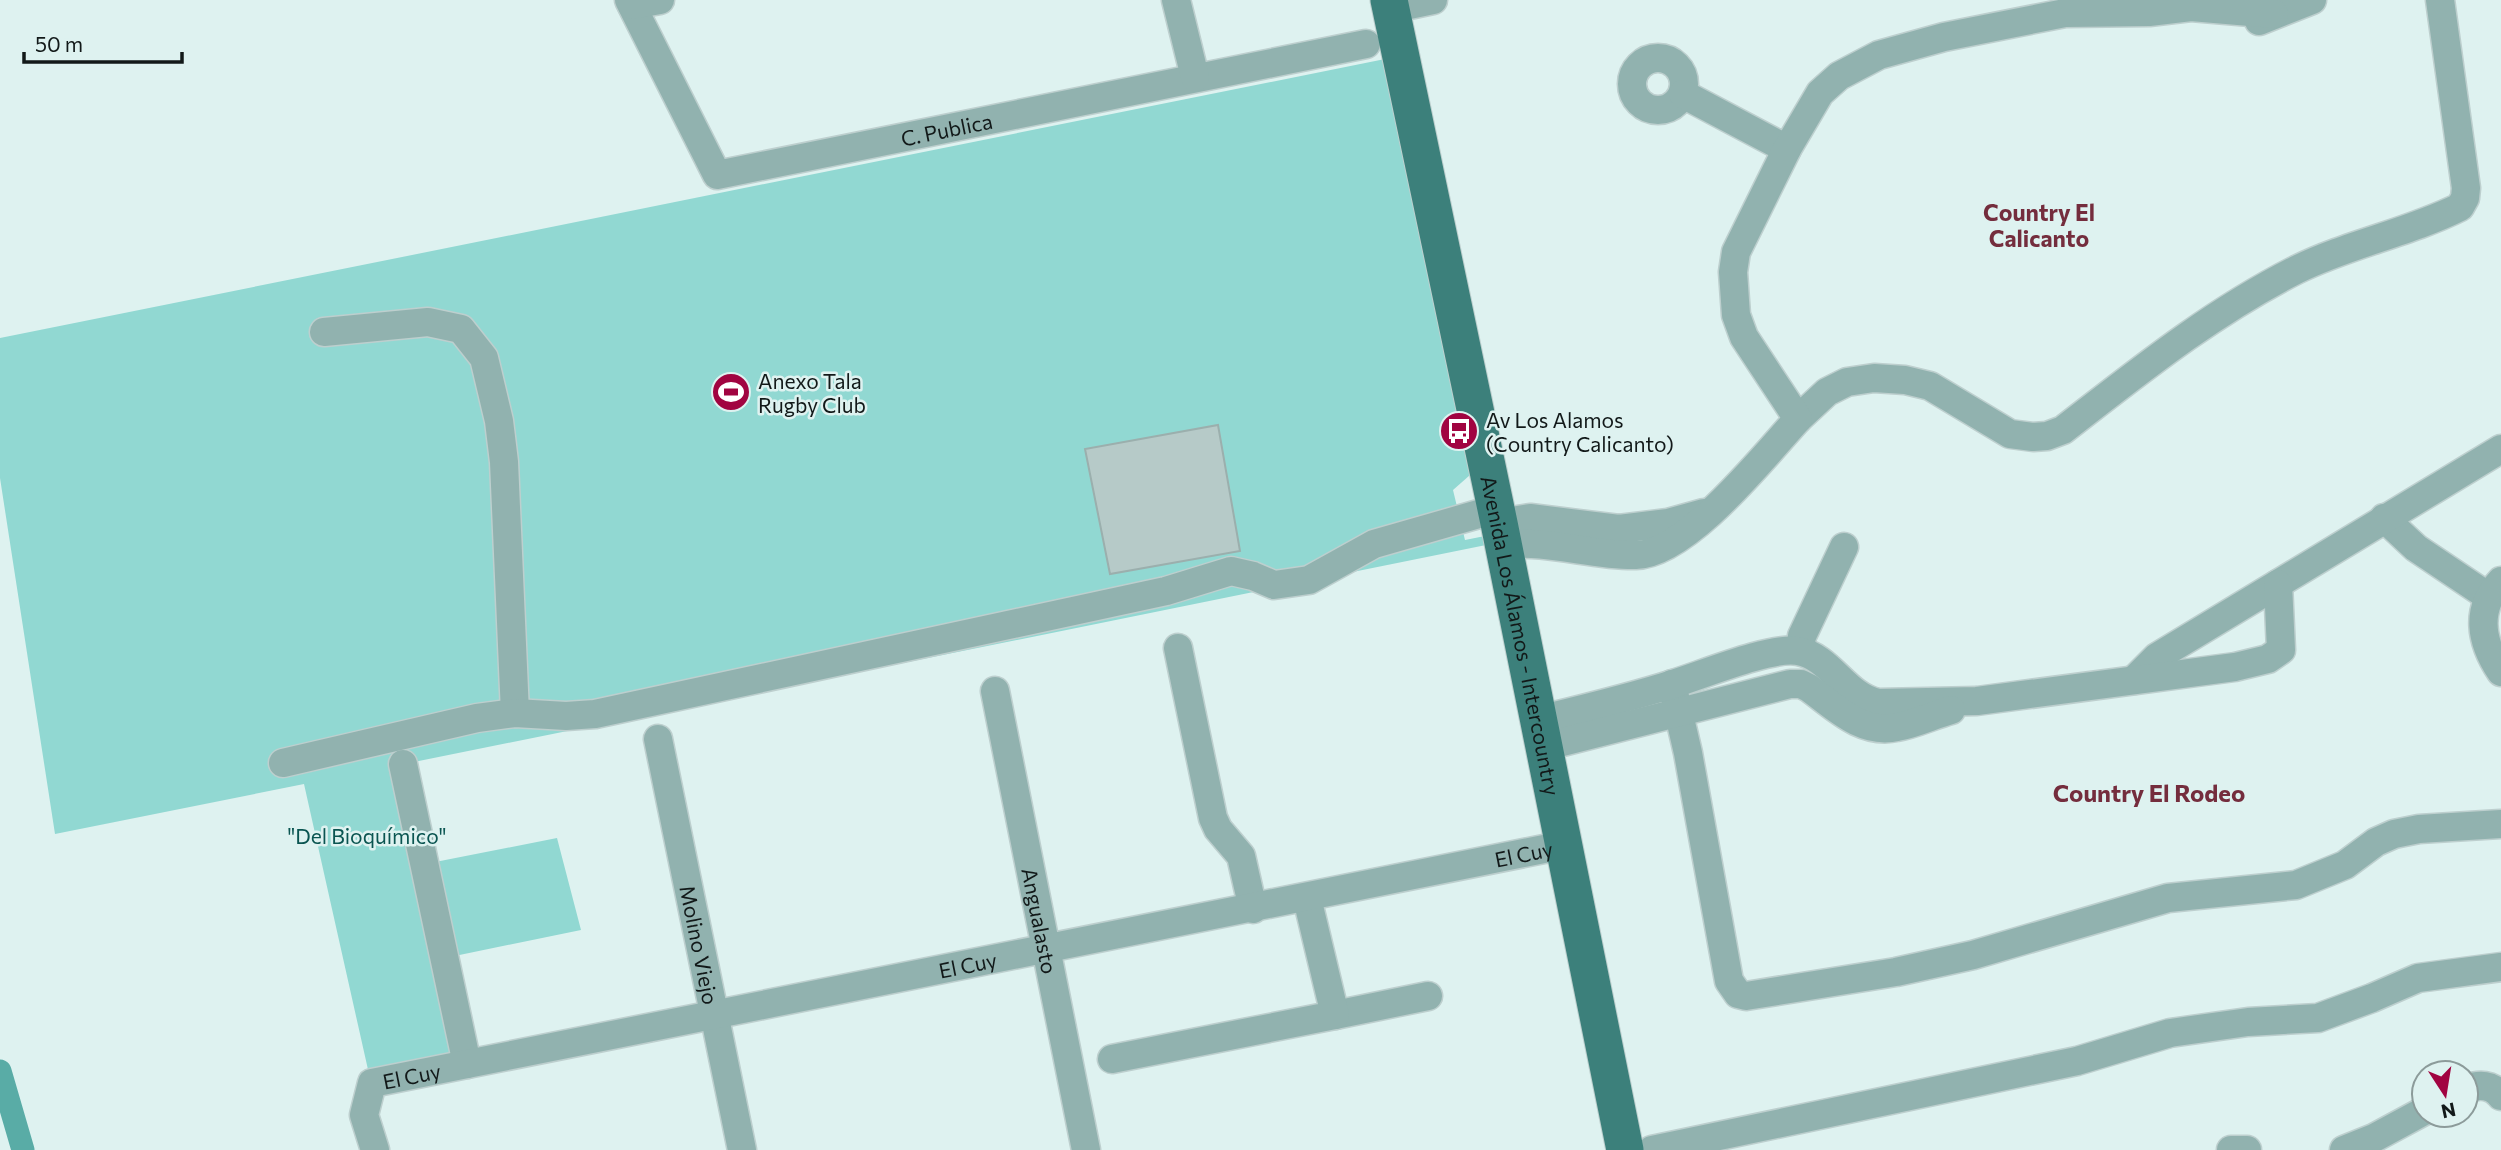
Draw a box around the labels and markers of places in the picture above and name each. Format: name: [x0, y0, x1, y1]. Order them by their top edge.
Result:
place label: Anexo Tala Rugby Club: [758, 368, 866, 417]
sports icon: Anexo Tala Rugby Club: [710, 371, 752, 413]
place label: Av Los Alamos (Country Calicanto): [1486, 407, 1674, 456]
bus stop icon: Av Los Alamos (Country Calicanto): [1438, 410, 1480, 452]

